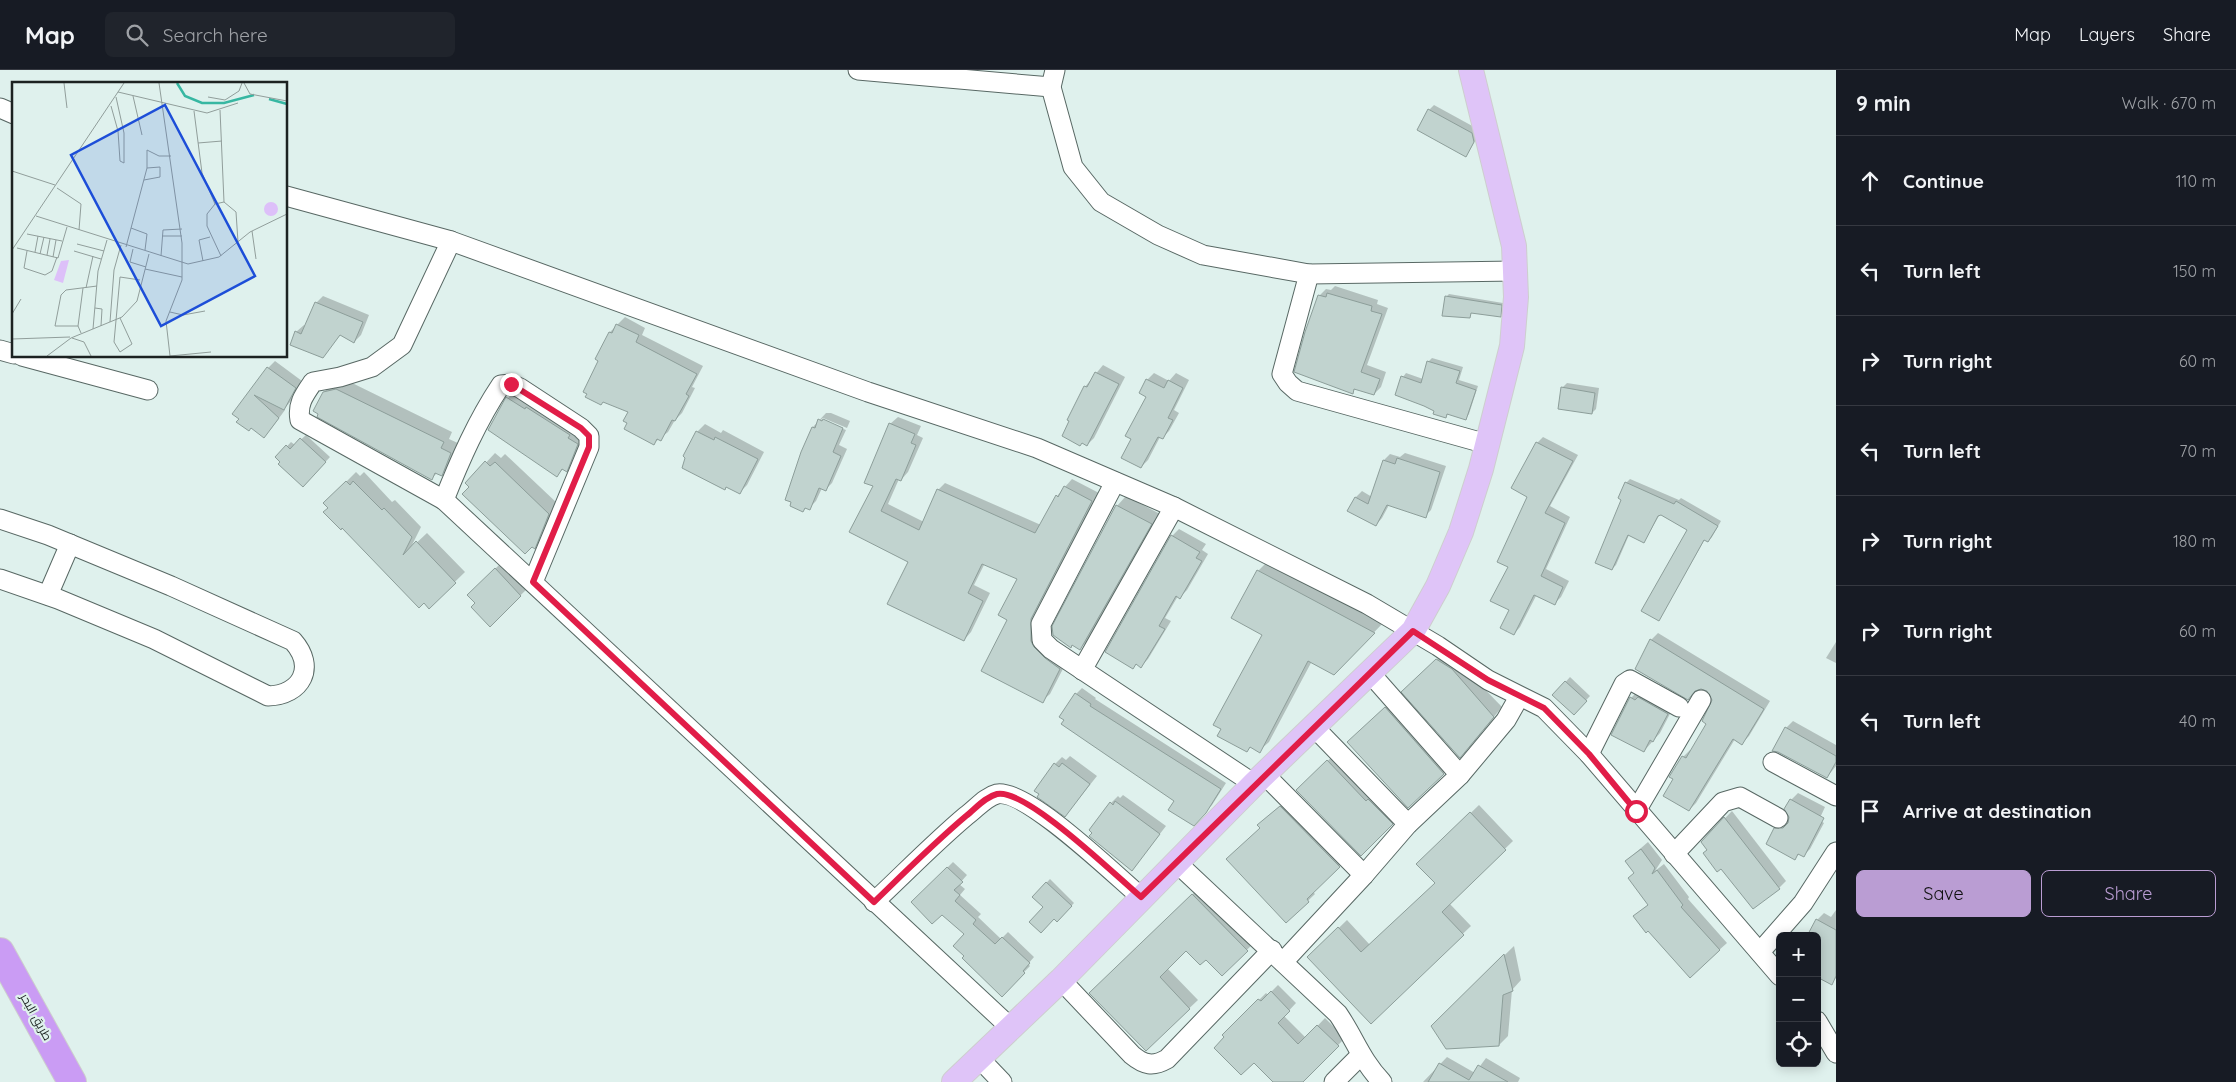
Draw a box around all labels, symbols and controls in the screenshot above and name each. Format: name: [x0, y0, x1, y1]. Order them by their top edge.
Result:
search box: [105, 12, 455, 57]
text: Map: [25, 20, 75, 50]
icon: search: [123, 21, 151, 49]
text: Search here: [163, 23, 268, 47]
text: Map: [2014, 23, 2051, 46]
text: Layers: [2079, 23, 2135, 46]
text: Share: [2163, 23, 2211, 46]
inset map: [12, 82, 288, 358]
text: 9 min: [1856, 90, 1911, 116]
text: Walk · 670 m: [2122, 93, 2216, 113]
icon: ahead: [1856, 167, 1884, 195]
text: Continue: [1903, 169, 1984, 193]
text: 110 m: [2176, 171, 2216, 191]
icon: left: [1856, 257, 1884, 285]
text: Turn left: [1903, 259, 1981, 283]
text: 150 m: [2173, 261, 2216, 281]
icon: right: [1856, 347, 1884, 375]
text: Turn right: [1903, 349, 1992, 373]
text: 60 m: [2179, 351, 2216, 371]
route end: [500, 373, 523, 396]
icon: left: [1856, 437, 1884, 465]
text: Turn left: [1903, 439, 1981, 463]
text: 70 m: [2179, 441, 2216, 461]
icon: right: [1856, 527, 1884, 555]
text: Turn right: [1903, 529, 1992, 553]
text: 180 m: [2173, 531, 2216, 551]
icon: right: [1856, 617, 1884, 645]
text: Turn right: [1903, 619, 1992, 643]
text: 60 m: [2179, 621, 2216, 641]
icon: left: [1856, 707, 1884, 735]
text: Turn left: [1903, 709, 1981, 733]
text: 40 m: [2179, 711, 2216, 731]
icon: arrive: [1856, 797, 1884, 825]
text: Arrive at destination: [1903, 799, 2092, 823]
route start: [1625, 800, 1648, 823]
button: Save: [1856, 870, 2031, 917]
button: Share: [2041, 870, 2216, 917]
map controls: [1776, 932, 1821, 1067]
button: +: [1776, 932, 1821, 977]
button: −: [1776, 977, 1821, 1022]
street label: طريق البحر: [17, 990, 56, 1043]
button: locate: [1776, 1022, 1821, 1067]

